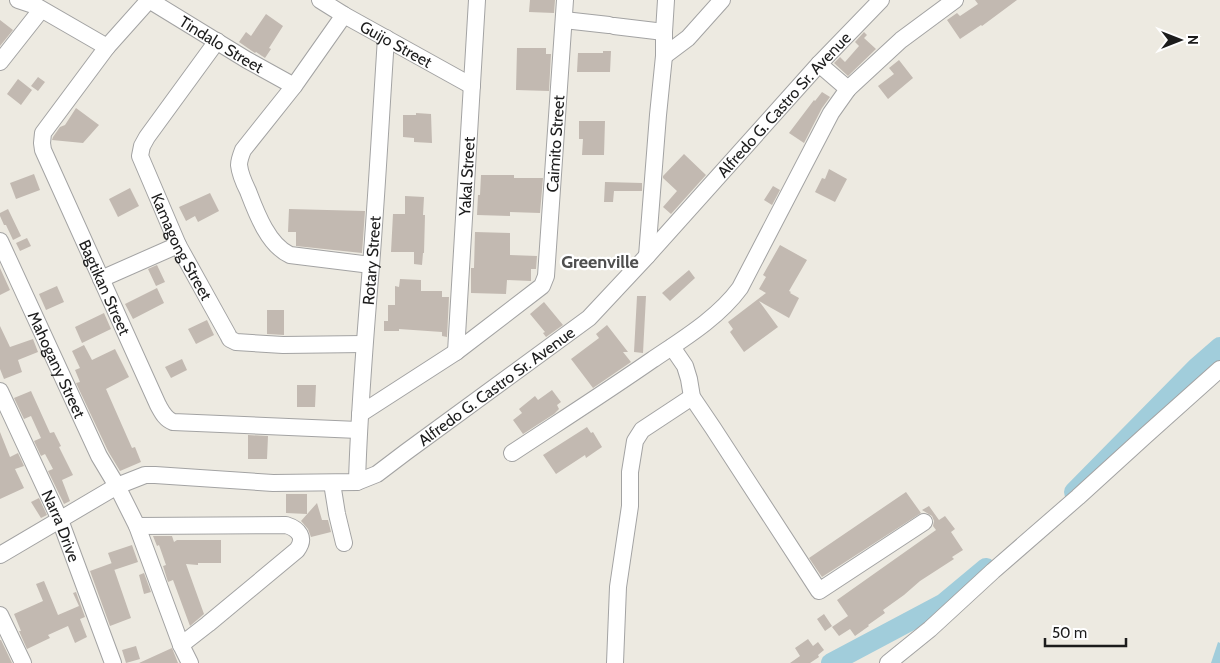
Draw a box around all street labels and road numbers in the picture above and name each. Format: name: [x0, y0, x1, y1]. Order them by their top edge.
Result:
street label: Tindalo Street: [176, 12, 267, 77]
street label: Guijo Street: [357, 16, 436, 72]
street label: Alfredo G. Castro Sr. Avenue: [713, 28, 854, 181]
street label: Caimito Street: [542, 94, 568, 193]
street label: Yakal Street: [455, 136, 478, 217]
street label: Kamagong Street: [147, 190, 216, 304]
street label: Rotary Street: [358, 215, 384, 306]
street label: Bagtikan Street: [75, 237, 135, 339]
street label: Mahogany Street: [24, 308, 90, 421]
street label: Alfredo G. Castro Sr. Avenue: [414, 322, 578, 450]
street label: Narra Drive: [38, 487, 84, 564]

